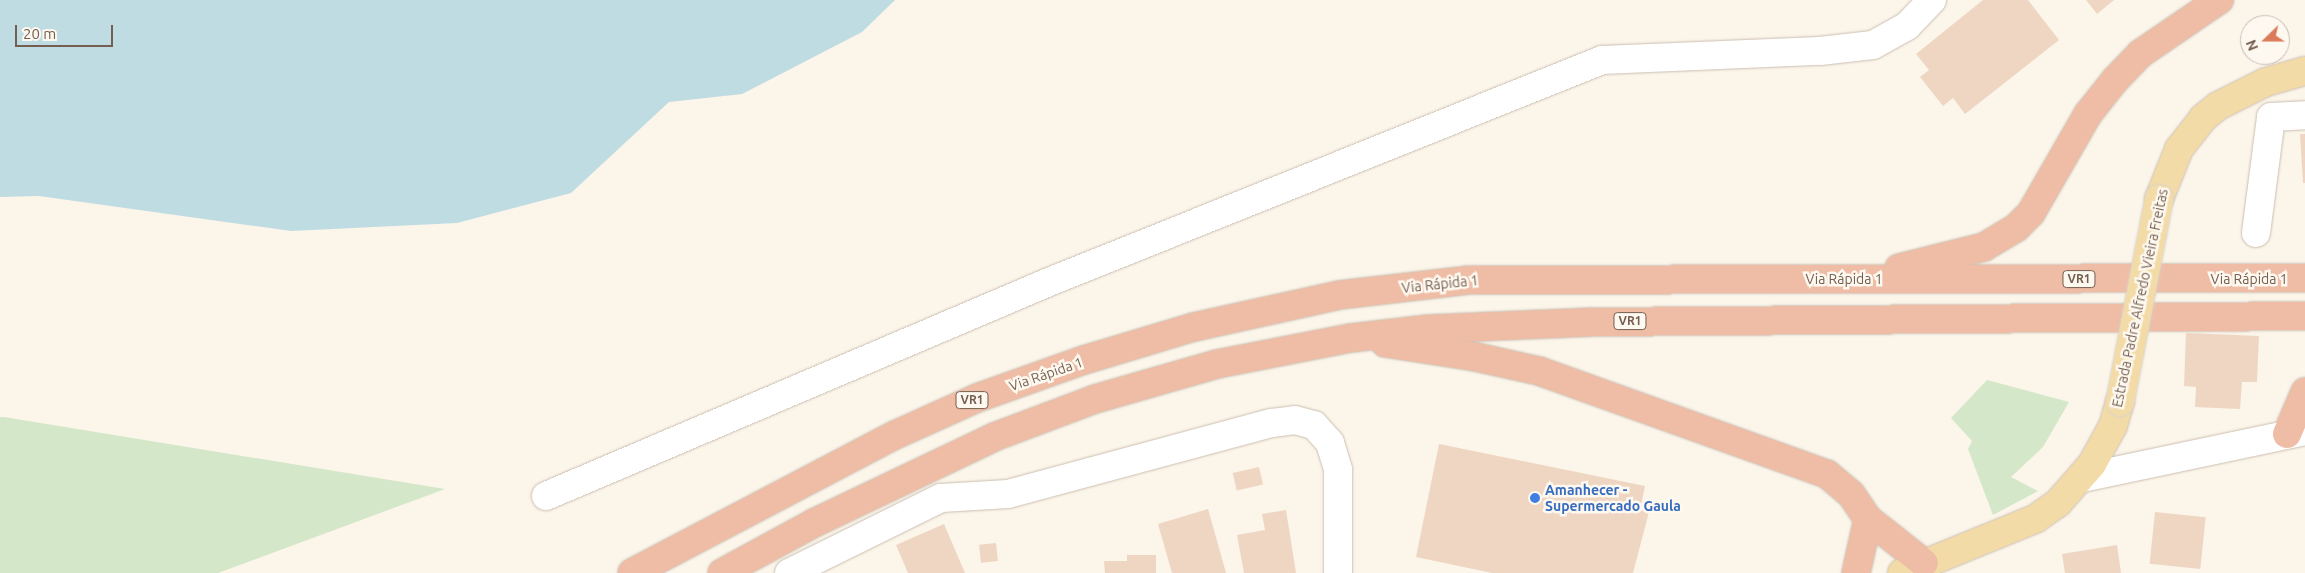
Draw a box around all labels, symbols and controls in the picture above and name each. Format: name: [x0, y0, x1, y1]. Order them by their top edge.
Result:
scale bar: [18, 15, 115, 47]
north arrow: [2240, 15, 2290, 65]
text: 20 m: [23, 25, 56, 42]
text: N: [2243, 37, 2261, 53]
street label: Estrada Padre Alfredo Vieira Freitas: [2109, 187, 2171, 409]
road number: VR1: [2062, 270, 2096, 288]
street label: Via Rápida 1: [1805, 271, 1883, 287]
street label: Via Rápida 1: [2210, 271, 2288, 287]
street label: Via Rápida 1: [1401, 272, 1479, 296]
road number: VR1: [1612, 312, 1648, 331]
street label: Via Rápida 1: [1007, 354, 1085, 394]
road number: VR1: [954, 390, 990, 410]
place label: Amanhecer - Supermercado Gaula: [1545, 482, 1681, 514]
marker: Amanhecer - Supermercado Gaula: [1529, 492, 1541, 504]

